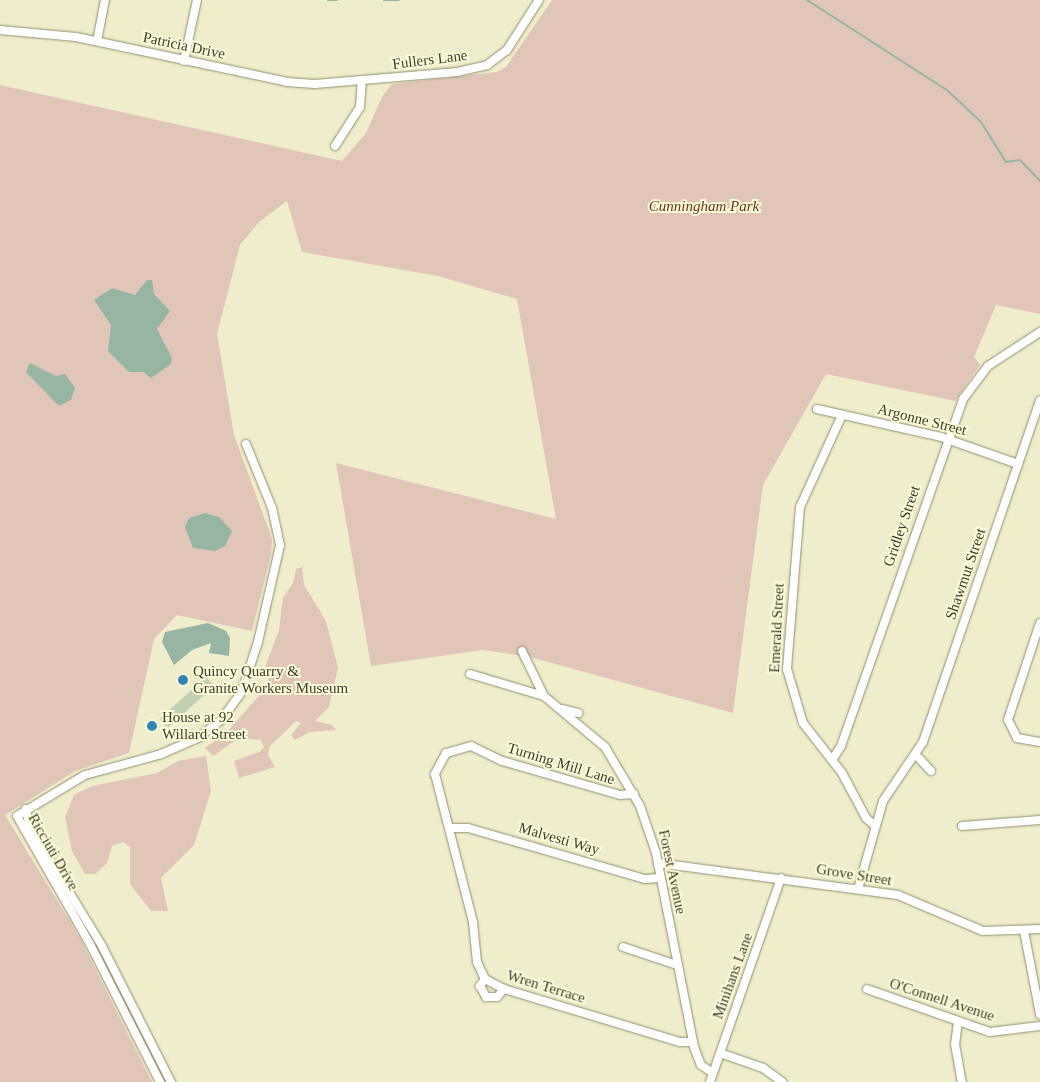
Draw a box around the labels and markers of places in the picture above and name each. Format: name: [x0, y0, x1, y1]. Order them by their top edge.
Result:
place label: Quincy Quarry & Granite Workers Museum: [193, 662, 348, 697]
marker: Quincy Quarry & Granite Workers Museum: [177, 674, 189, 686]
place label: House at 92 Willard Street: [162, 708, 246, 743]
marker: House at 92 Willard Street: [146, 720, 158, 732]

